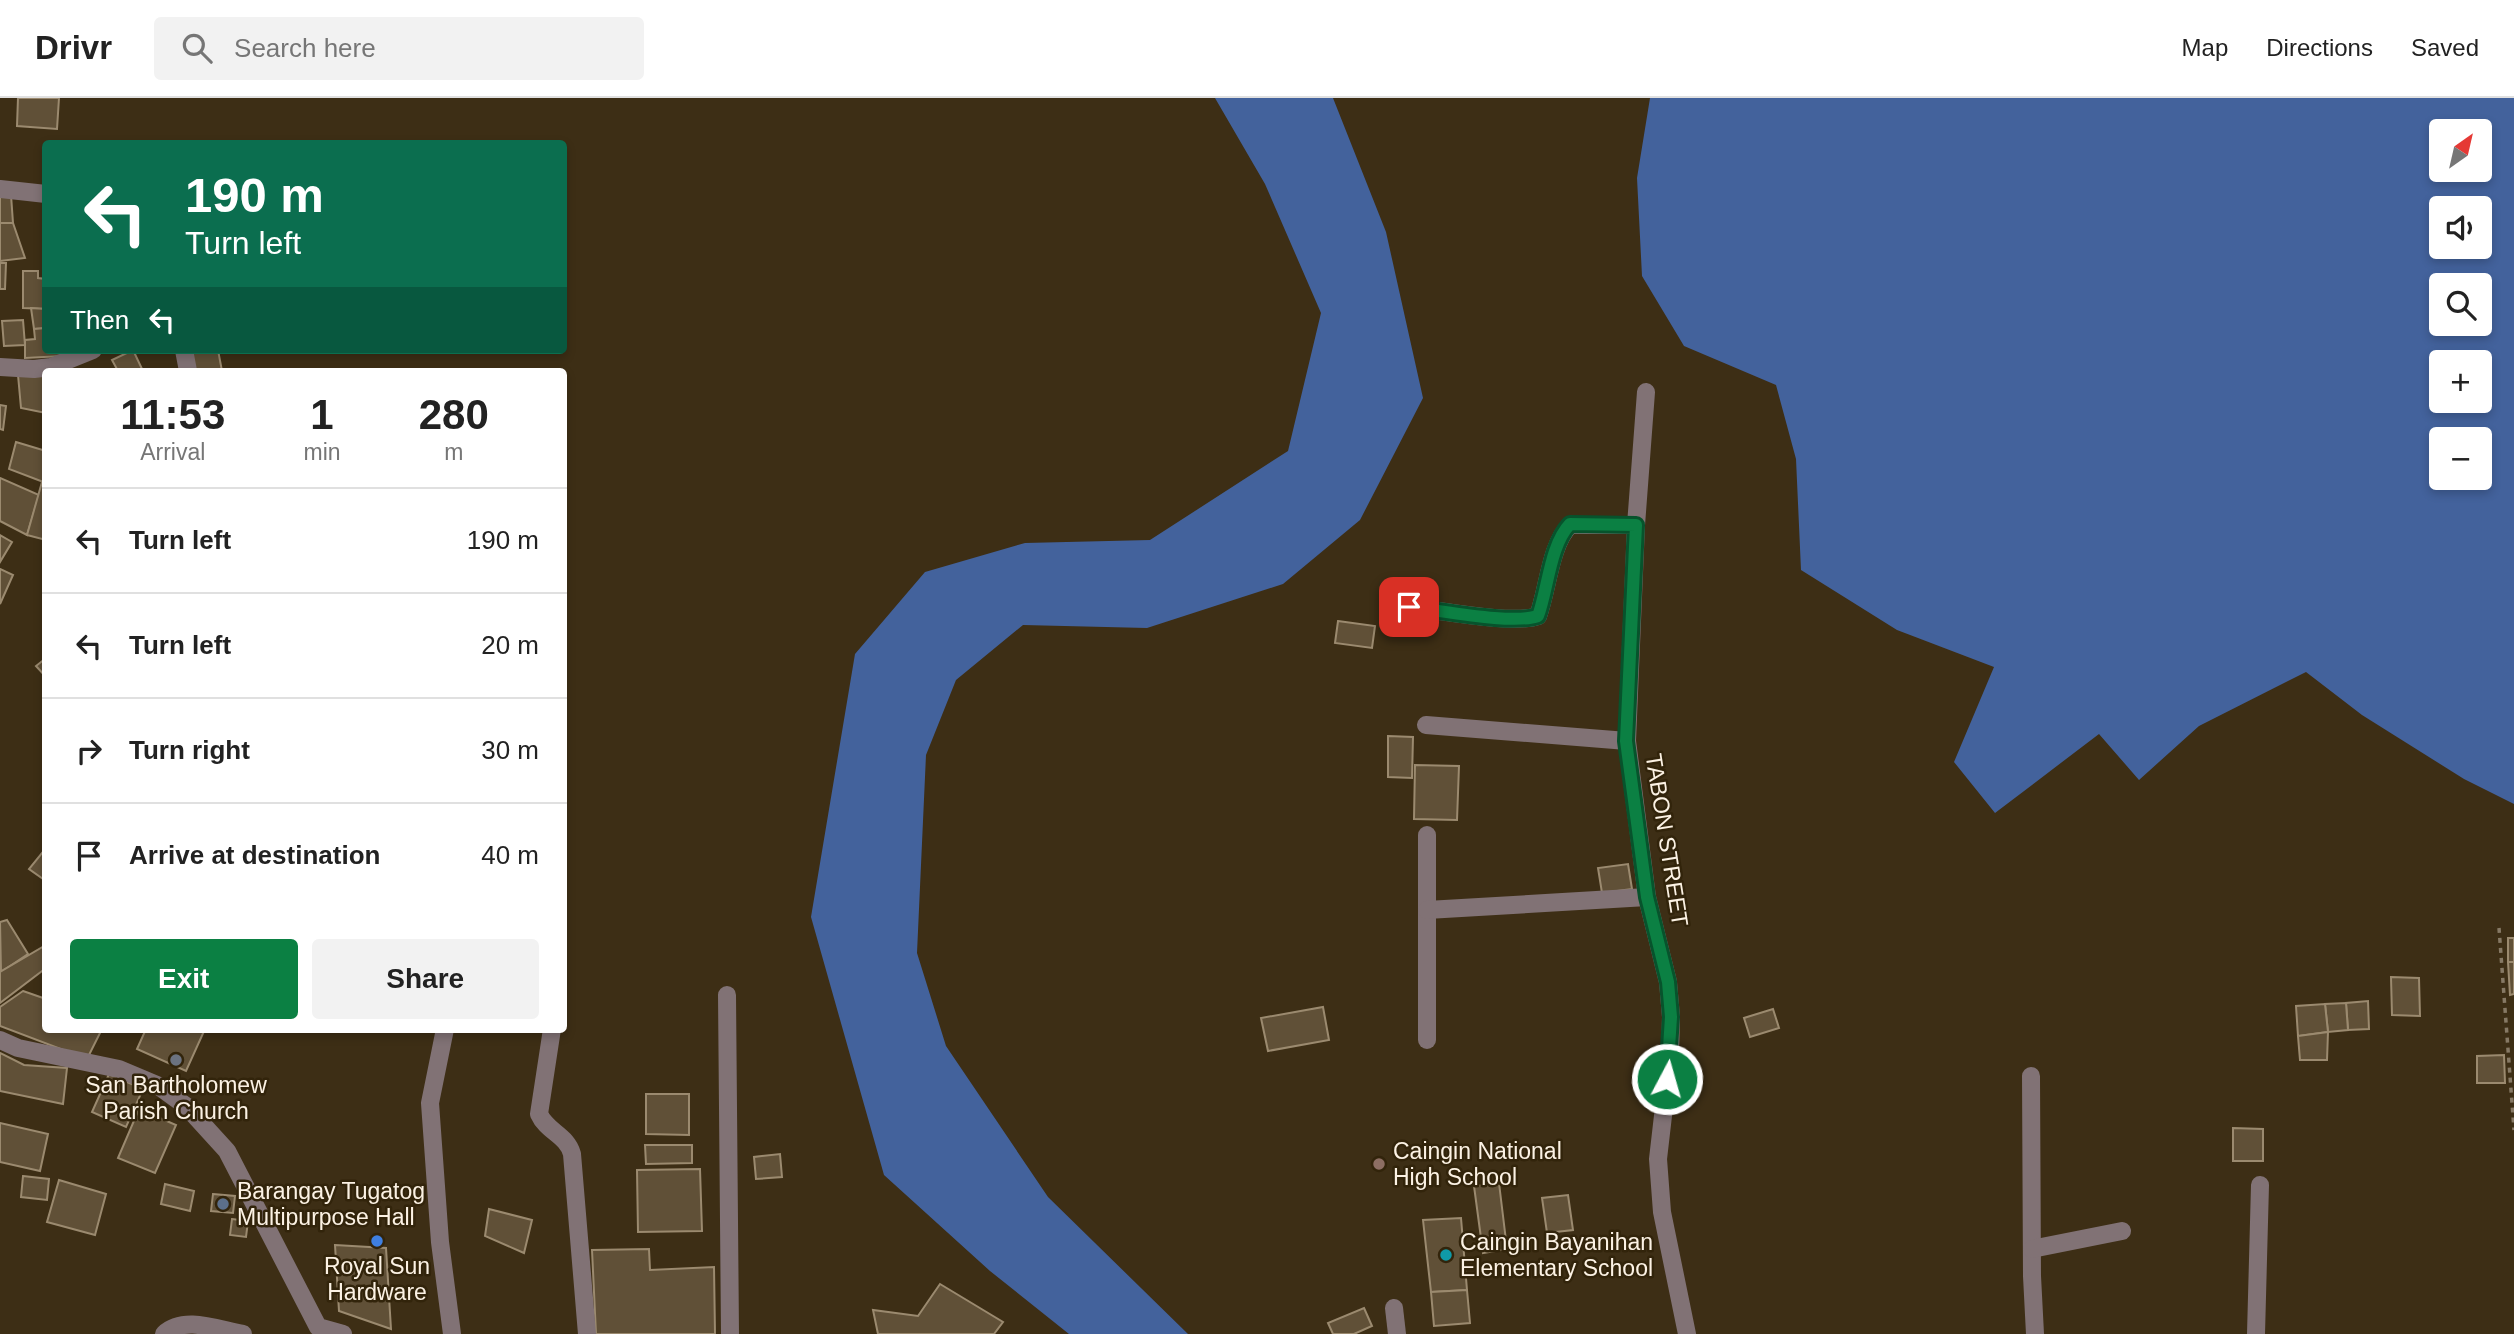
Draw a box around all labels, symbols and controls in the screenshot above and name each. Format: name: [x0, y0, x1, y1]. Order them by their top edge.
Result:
search box: [154, 17, 644, 80]
text: Drivr: [35, 29, 112, 66]
icon: search: [178, 29, 216, 67]
text: Search here: [234, 33, 376, 63]
text: Map: [2182, 34, 2228, 61]
text: Directions: [2266, 34, 2373, 61]
text: Saved: [2411, 34, 2479, 61]
north arrow: [2429, 119, 2492, 182]
map controls: [2429, 119, 2492, 490]
icon: left: [70, 168, 161, 259]
text: 190 m: [185, 168, 324, 222]
button: sound: [2429, 196, 2492, 259]
text: Turn left: [185, 225, 301, 261]
button: search: [2429, 273, 2492, 336]
icon: left: [143, 301, 181, 339]
text: Then: [70, 305, 129, 335]
button: +: [2429, 350, 2492, 413]
text: 11:53: [120, 391, 225, 438]
text: 1: [310, 391, 334, 438]
text: 280: [419, 391, 489, 438]
button: −: [2429, 427, 2492, 490]
text: Arrival: [140, 439, 205, 465]
text: min: [303, 439, 341, 465]
text: m: [444, 439, 463, 465]
icon: left: [70, 522, 108, 560]
text: Turn left: [129, 525, 231, 555]
text: 190 m: [467, 525, 539, 555]
pin: [1379, 577, 1439, 637]
icon: arrive: [1390, 588, 1428, 626]
icon: left: [70, 627, 108, 665]
text: Turn left: [129, 630, 231, 660]
text: 20 m: [481, 630, 539, 660]
icon: right: [70, 732, 108, 770]
text: Turn right: [129, 735, 250, 765]
text: 30 m: [481, 735, 539, 765]
street label: TABON STREET: [1640, 752, 1694, 928]
icon: arrive: [70, 837, 108, 875]
text: Arrive at destination: [129, 840, 380, 870]
text: 40 m: [481, 840, 539, 870]
button: Exit: [70, 939, 298, 1019]
button: Share: [312, 939, 539, 1019]
position arrow: [1630, 1042, 1704, 1116]
marker: San Bartholomew Parish Church: [168, 1052, 184, 1068]
place label: San Bartholomew Parish Church: [85, 1072, 267, 1124]
place label: Caingin National High School: [1393, 1138, 1562, 1190]
marker: Caingin National High School: [1371, 1156, 1387, 1172]
place label: Barangay Tugatog Multipurpose Hall: [237, 1178, 425, 1230]
marker: Barangay Tugatog Multipurpose Hall: [215, 1196, 231, 1212]
place label: Caingin Bayanihan Elementary School: [1460, 1229, 1653, 1281]
marker: Royal Sun Hardware: [369, 1233, 385, 1249]
marker: Caingin Bayanihan Elementary School: [1438, 1247, 1454, 1263]
place label: Royal Sun Hardware: [324, 1253, 430, 1305]

